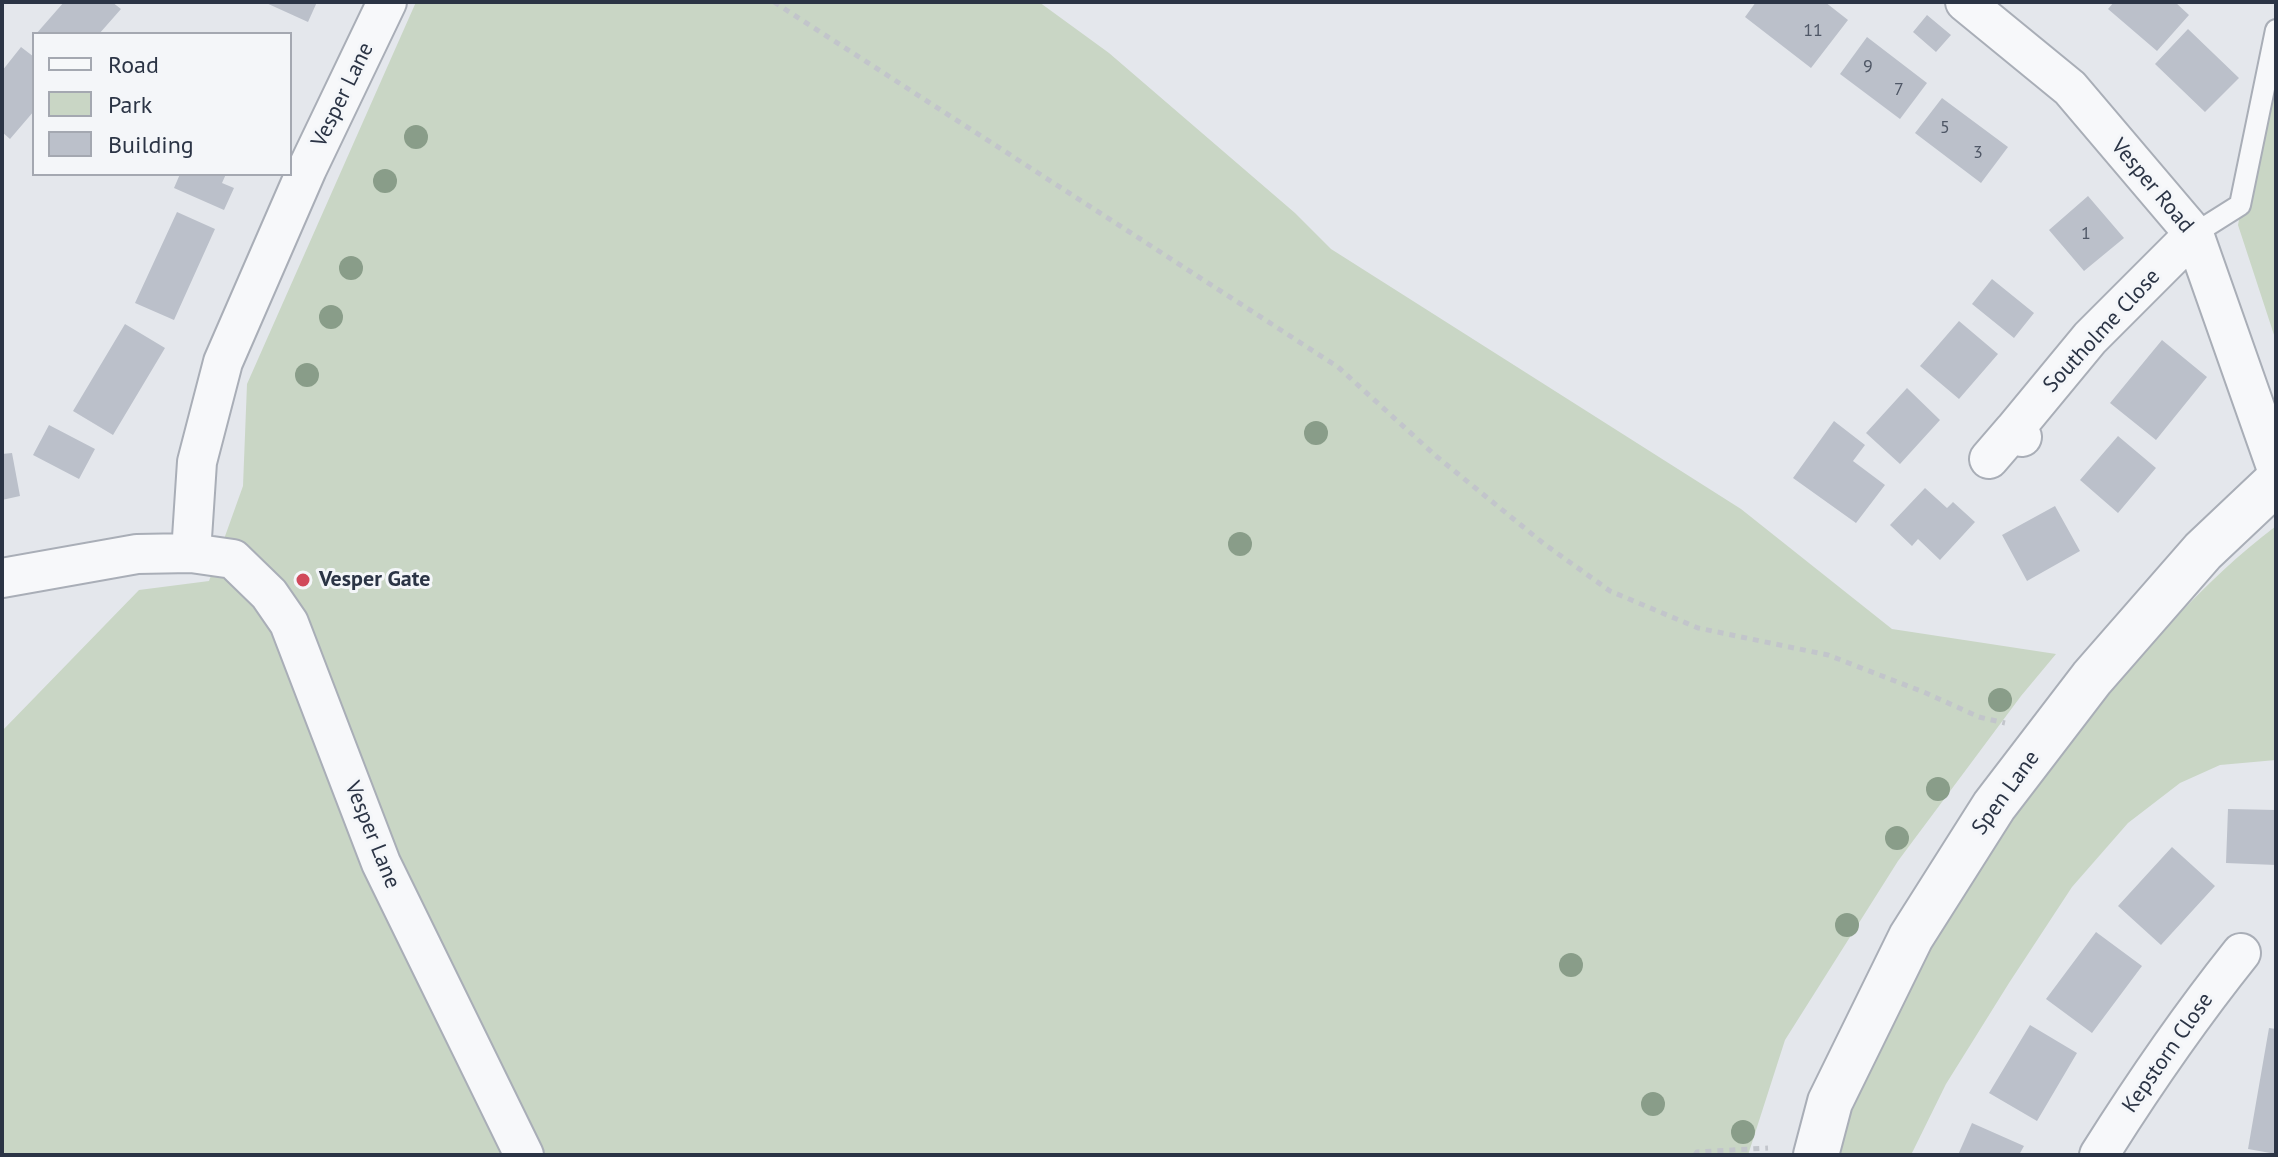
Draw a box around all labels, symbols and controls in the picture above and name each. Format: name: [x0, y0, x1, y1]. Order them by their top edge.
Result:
house number: 11: [1803, 20, 1823, 42]
legend: [32, 32, 292, 176]
street label: Vesper Lane: [306, 38, 380, 152]
text: Road: [108, 49, 159, 80]
house number: 9: [1863, 56, 1873, 78]
house number: 7: [1894, 79, 1904, 101]
text: Park: [108, 89, 152, 120]
house number: 5: [1940, 117, 1950, 139]
text: Building: [108, 129, 194, 160]
street label: Vesper Road: [2105, 134, 2199, 238]
house number: 3: [1973, 142, 1983, 164]
house number: 1: [2081, 223, 2091, 245]
street label: Southolme Close: [2038, 264, 2166, 398]
place label: Vesper Gate: [319, 567, 430, 593]
marker: Vesper Gate: [294, 571, 312, 589]
street label: Spen Lane: [1967, 746, 2045, 840]
street label: Vesper Lane: [339, 778, 405, 892]
street label: Kepstorn Close: [2117, 988, 2219, 1118]

